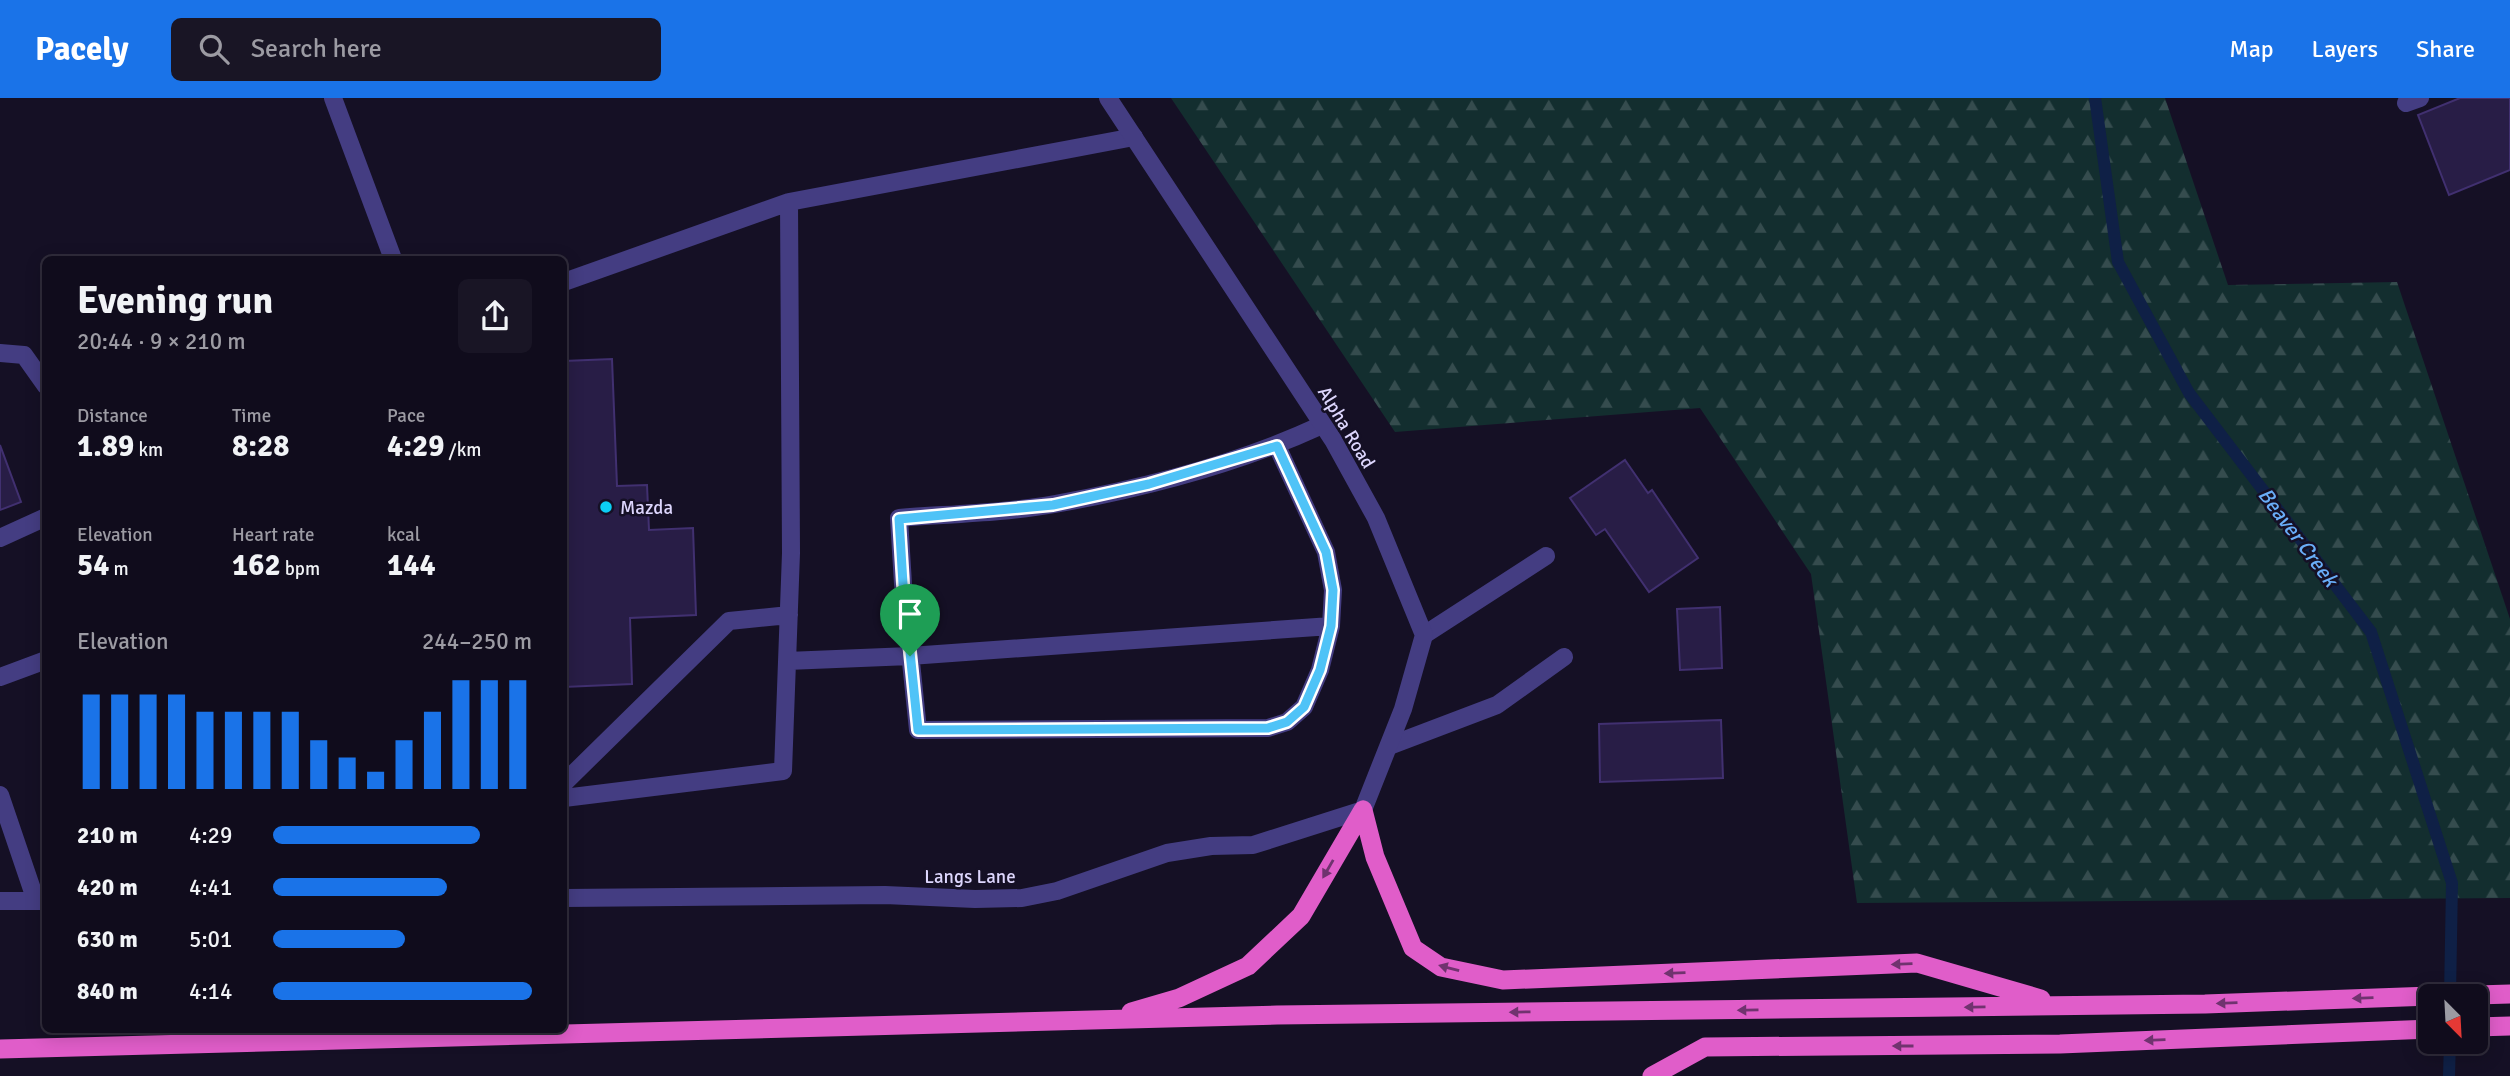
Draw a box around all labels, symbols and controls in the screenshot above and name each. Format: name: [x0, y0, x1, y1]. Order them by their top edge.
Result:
search box: [171, 18, 661, 81]
text: Pacely: [35, 29, 129, 70]
icon: search: [195, 30, 233, 68]
text: Search here: [251, 33, 382, 65]
text: Map: [2229, 34, 2274, 64]
text: Layers: [2312, 34, 2378, 64]
text: Share: [2416, 34, 2475, 64]
text: Evening run: [77, 277, 273, 324]
button: share: [458, 279, 532, 353]
text: 20:44 · 9 × 210 m: [77, 327, 246, 356]
street label: Alpha Road: [1312, 382, 1380, 473]
text: Distance: [77, 404, 148, 428]
text: Time: [232, 404, 271, 428]
text: Pace: [387, 404, 425, 428]
text: 1.89: [77, 428, 134, 465]
text: 8:28: [232, 428, 289, 465]
text: 4:29: [387, 428, 444, 465]
text: km: [134, 438, 163, 462]
text: /km: [444, 438, 481, 462]
water label: Beaver Creek: [2252, 482, 2345, 594]
place label: Mazda: [620, 496, 673, 520]
marker: Mazda: [598, 499, 614, 515]
text: Elevation: [77, 523, 153, 547]
text: Heart rate: [232, 523, 314, 547]
text: kcal: [387, 523, 420, 547]
text: 54: [77, 547, 109, 584]
text: 162: [232, 547, 281, 584]
text: 144: [387, 547, 436, 584]
text: m: [109, 557, 129, 581]
text: bpm: [281, 557, 320, 581]
pin: [880, 584, 940, 656]
icon: arrive: [891, 595, 929, 633]
text: Elevation: [77, 627, 169, 656]
text: 244–250 m: [422, 627, 532, 656]
text: 210 m: [77, 821, 138, 850]
text: 4:29: [189, 821, 232, 850]
one-way arrow: [1323, 859, 1335, 879]
street label: Langs Lane: [924, 865, 1016, 889]
text: 420 m: [77, 873, 138, 902]
text: 4:41: [189, 873, 232, 902]
text: 630 m: [77, 925, 138, 954]
text: 5:01: [189, 925, 232, 954]
one-way arrow: [1891, 958, 1913, 969]
one-way arrow: [1438, 962, 1460, 973]
one-way arrow: [1664, 967, 1686, 978]
text: 840 m: [77, 977, 138, 1006]
text: 4:14: [189, 977, 232, 1006]
north arrow: [2418, 984, 2488, 1054]
map controls: [2418, 984, 2488, 1054]
one-way arrow: [2352, 993, 2374, 1004]
one-way arrow: [2216, 997, 2238, 1008]
one-way arrow: [1964, 1001, 1986, 1012]
one-way arrow: [1737, 1004, 1759, 1016]
one-way arrow: [1509, 1007, 1531, 1018]
one-way arrow: [2144, 1035, 2166, 1046]
one-way arrow: [1892, 1040, 1914, 1052]

